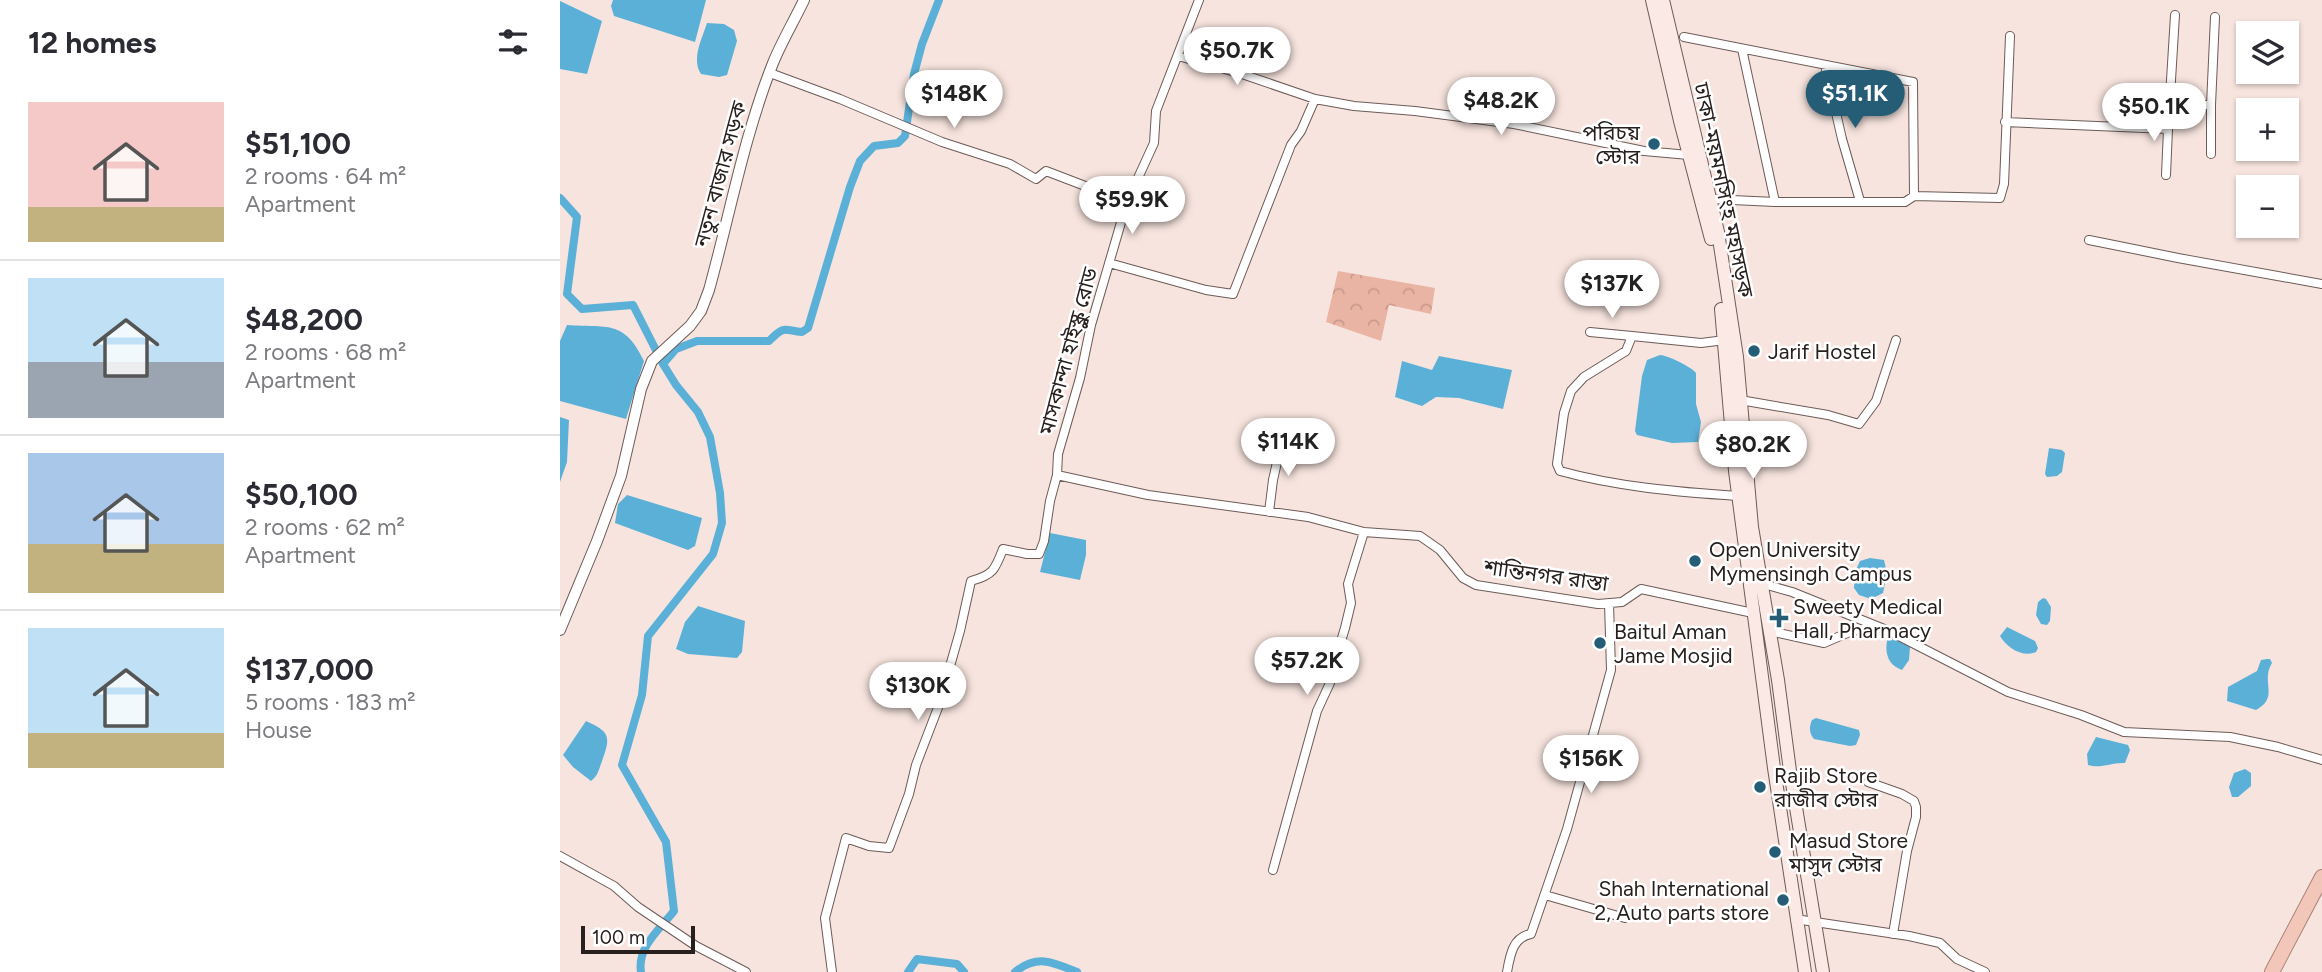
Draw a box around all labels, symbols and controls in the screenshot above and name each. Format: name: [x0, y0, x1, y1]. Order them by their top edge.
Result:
map controls: [2236, 21, 2299, 238]
button: layers: [2236, 21, 2299, 84]
icon: filters: [494, 23, 532, 61]
text: 12 homes: [28, 24, 156, 61]
pin: $50.7K: [1180, 28, 1294, 87]
text: $50.7K: [1200, 36, 1274, 64]
pin: $148K: [905, 71, 1003, 130]
pin: $51.1K: [1798, 71, 1912, 130]
pin: $48.2K: [1444, 78, 1558, 137]
text: $148K: [921, 79, 987, 107]
street label: ঢাকা-ময়মনসিংহ মহাসড়ক: [1689, 79, 1759, 301]
text: $51.1K: [1822, 79, 1888, 107]
pin: $50.1K: [2097, 83, 2211, 143]
text: $48.2K: [1463, 86, 1539, 114]
text: $50.1K: [2118, 92, 2190, 120]
street label: নতুন বাজার সড়ক: [688, 97, 753, 251]
button: +: [2236, 98, 2299, 161]
place label: পরিচয় স্টোর: [1582, 120, 1641, 169]
text: $51,100: [245, 125, 351, 162]
icon: home: [84, 130, 168, 214]
marker: পরিচয় স্টোর: [1646, 136, 1662, 152]
text: 2 rooms · 64 m²: [245, 162, 406, 190]
button: −: [2236, 175, 2299, 238]
pin: $59.9K: [1075, 176, 1189, 236]
text: $59.9K: [1095, 185, 1169, 213]
text: Apartment: [245, 190, 356, 218]
pin: $137K: [1563, 260, 1661, 320]
street label: মাসকান্দা হাইস্কুল রোড: [1033, 264, 1103, 438]
text: $137K: [1580, 269, 1644, 297]
text: $48,200: [245, 301, 363, 338]
icon: home: [84, 306, 168, 390]
text: 2 rooms · 68 m²: [245, 338, 406, 366]
place label: Jarif Hostel: [1768, 339, 1876, 364]
marker: Jarif Hostel: [1746, 343, 1762, 359]
text: Apartment: [245, 366, 356, 394]
pin: $114K: [1239, 419, 1337, 478]
pin: $80.2K: [1696, 421, 1810, 481]
text: $114K: [1257, 427, 1319, 455]
text: $80.2K: [1715, 430, 1791, 458]
text: $50,100: [245, 476, 358, 513]
icon: home: [84, 481, 168, 565]
text: 2 rooms · 62 m²: [245, 513, 405, 541]
place label: Open University Mymensingh Campus: [1709, 537, 1912, 586]
text: Apartment: [245, 541, 356, 569]
marker: Open University Mymensingh Campus: [1687, 553, 1703, 569]
street label: শান্তিনগর রাস্তা: [1481, 554, 1610, 596]
place label: Sweety Medical Hall, Pharmacy: [1793, 594, 1942, 643]
marker: Sweety Medical Hall, Pharmacy: [1771, 610, 1787, 626]
place label: Baitul Aman Jame Mosjid: [1614, 619, 1733, 668]
marker: Baitul Aman Jame Mosjid: [1592, 635, 1608, 651]
pin: $57.2K: [1250, 638, 1364, 697]
text: $57.2K: [1270, 646, 1344, 674]
text: $137,000: [245, 651, 374, 688]
icon: home: [84, 656, 168, 740]
pin: $130K: [869, 662, 967, 722]
text: $130K: [885, 671, 951, 699]
text: 5 rooms · 183 m²: [245, 688, 416, 716]
text: House: [245, 716, 312, 744]
pin: $156K: [1542, 736, 1640, 795]
text: $156K: [1559, 744, 1623, 772]
place label: Rajib Store রাজীব স্টোর: [1773, 763, 1879, 812]
marker: Rajib Store রাজীব স্টোর: [1752, 779, 1768, 795]
place label: Masud Store মাসুদ স্টোর: [1788, 828, 1908, 877]
marker: Masud Store মাসুদ স্টোর: [1767, 844, 1783, 860]
place label: Shah International 2, Auto parts store: [1595, 876, 1769, 925]
marker: Shah International 2, Auto parts store: [1775, 892, 1791, 908]
scale bar: [581, 923, 695, 955]
text: 100 m: [592, 926, 645, 949]

